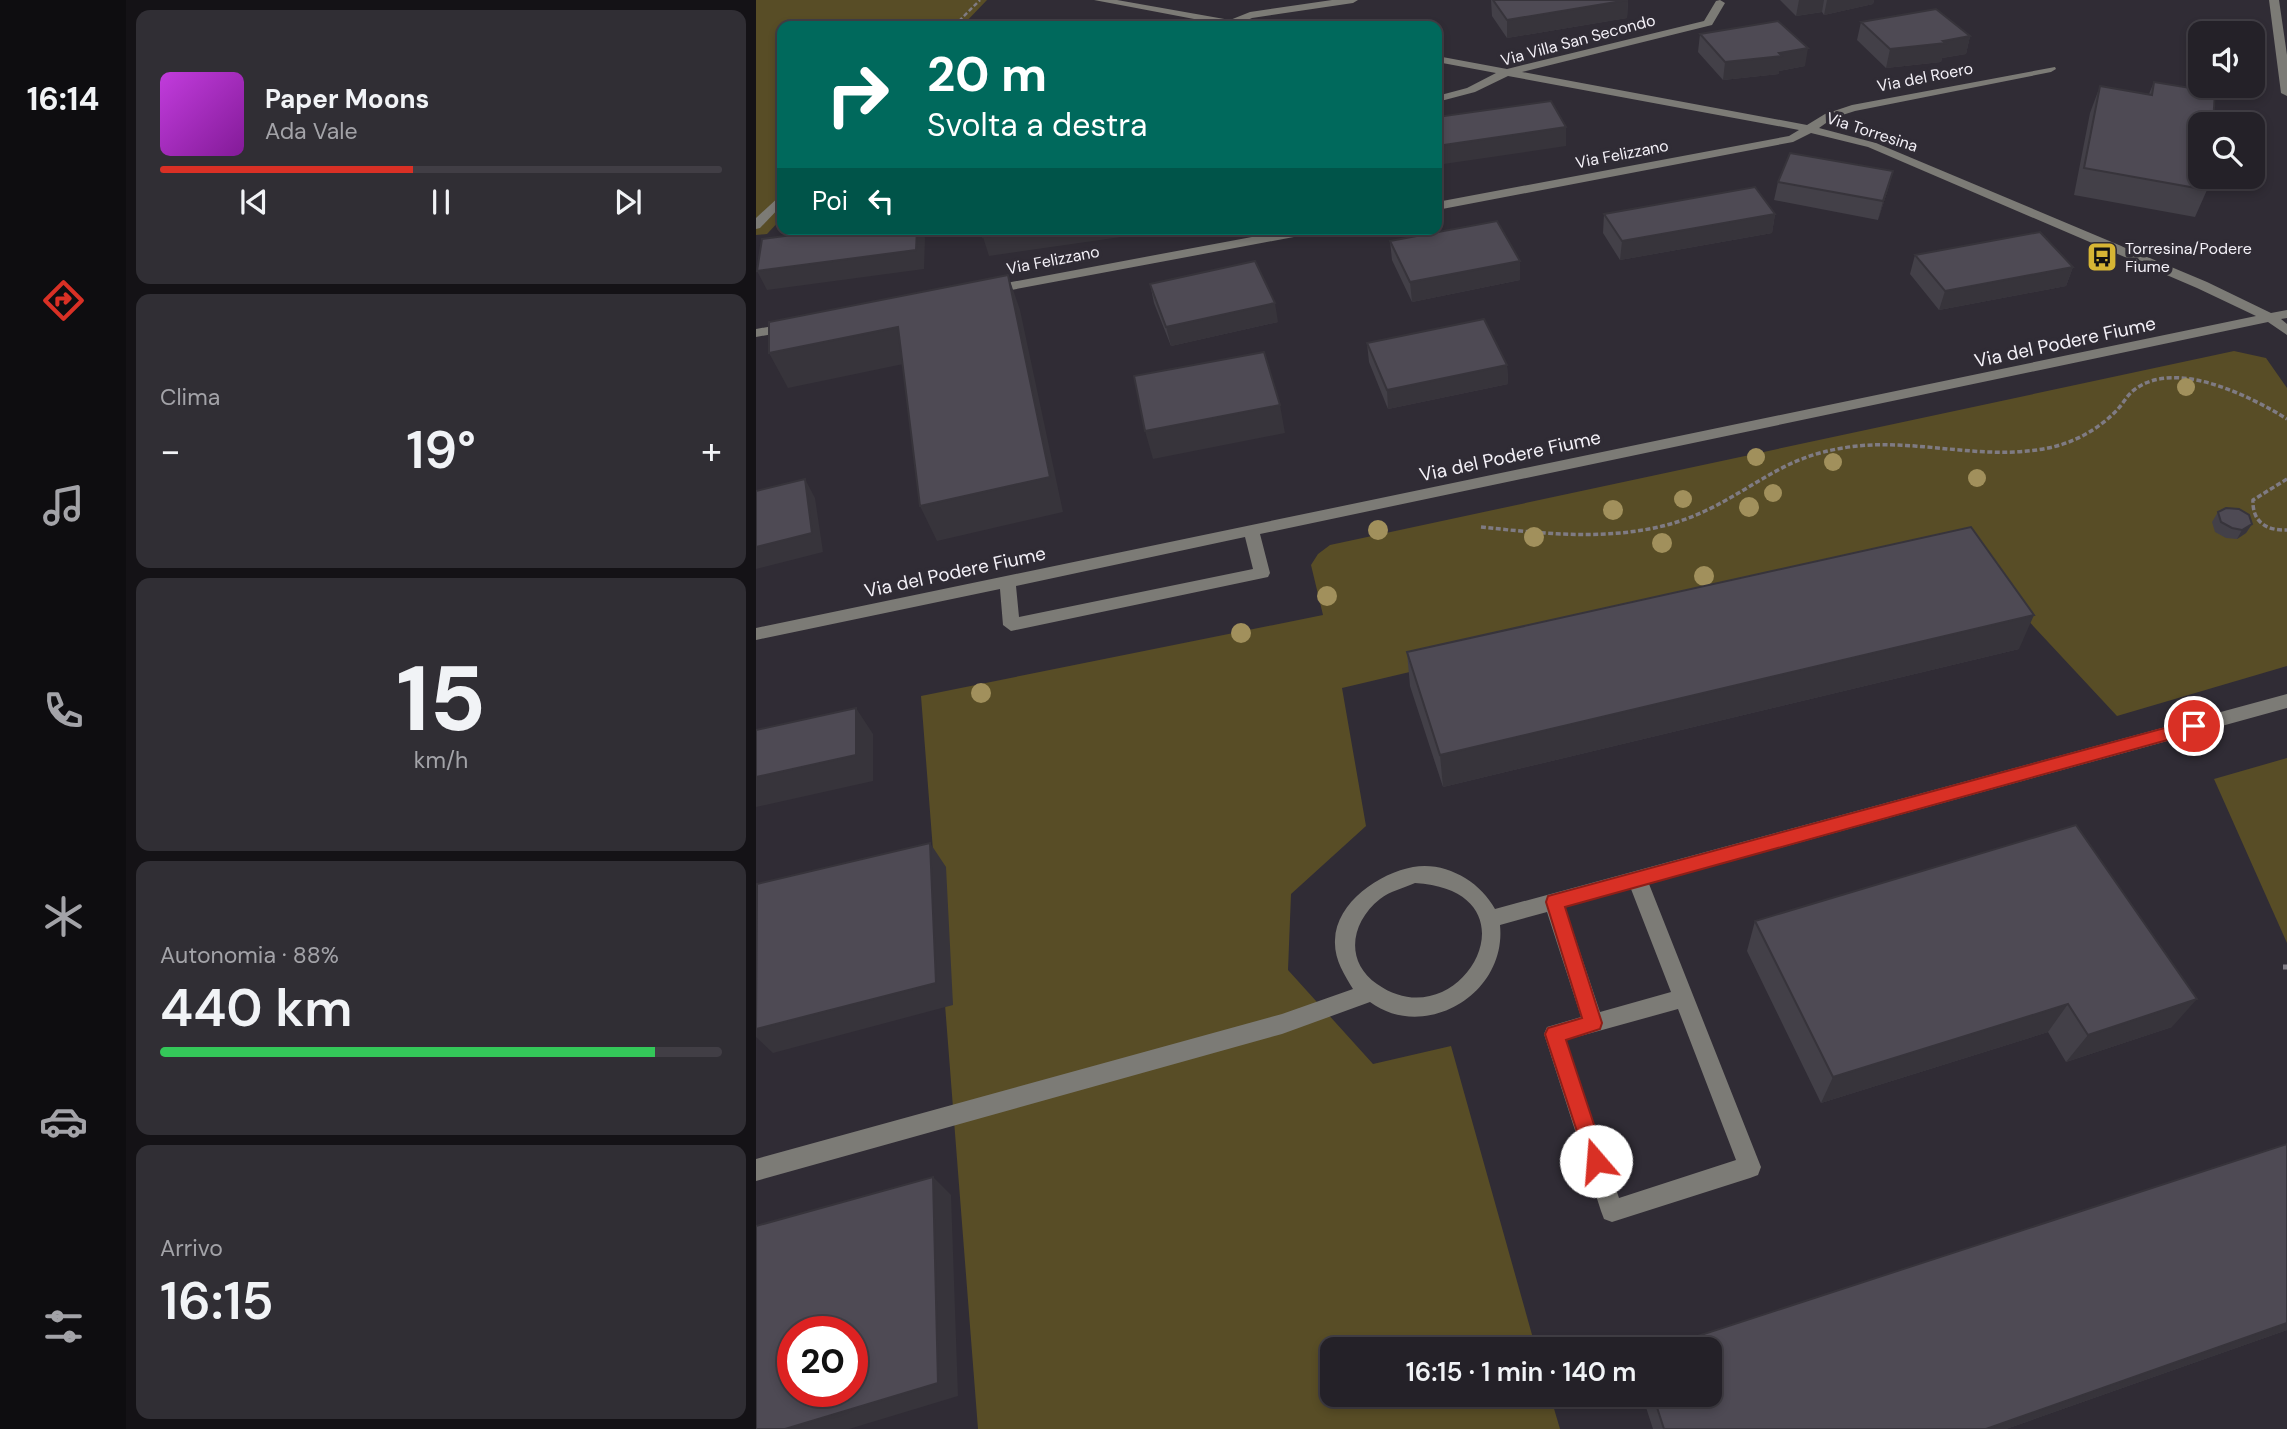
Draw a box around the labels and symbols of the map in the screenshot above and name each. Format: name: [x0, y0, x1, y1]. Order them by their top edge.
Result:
street label: Via Villa San Secondo: [1498, 9, 1658, 71]
street label: Via del Roero: [1875, 57, 1975, 97]
street label: Via Torresina: [1824, 107, 1920, 157]
street label: Via Felizzano: [1574, 135, 1670, 173]
place label: Torresina/Podere Fiume: [2125, 238, 2252, 277]
bus stop icon: Torresina/Podere Fiume: [2085, 240, 2119, 274]
street label: Via Felizzano: [1005, 241, 1101, 279]
street label: Via del Podere Fiume: [1972, 311, 2158, 373]
street label: Via del Podere Fiume: [1417, 425, 1603, 487]
street label: Via del Podere Fiume: [862, 541, 1048, 603]
pin: [2164, 696, 2224, 756]
position arrow: [1559, 1124, 1633, 1198]
speed limit sign: 20: [777, 1316, 868, 1407]

